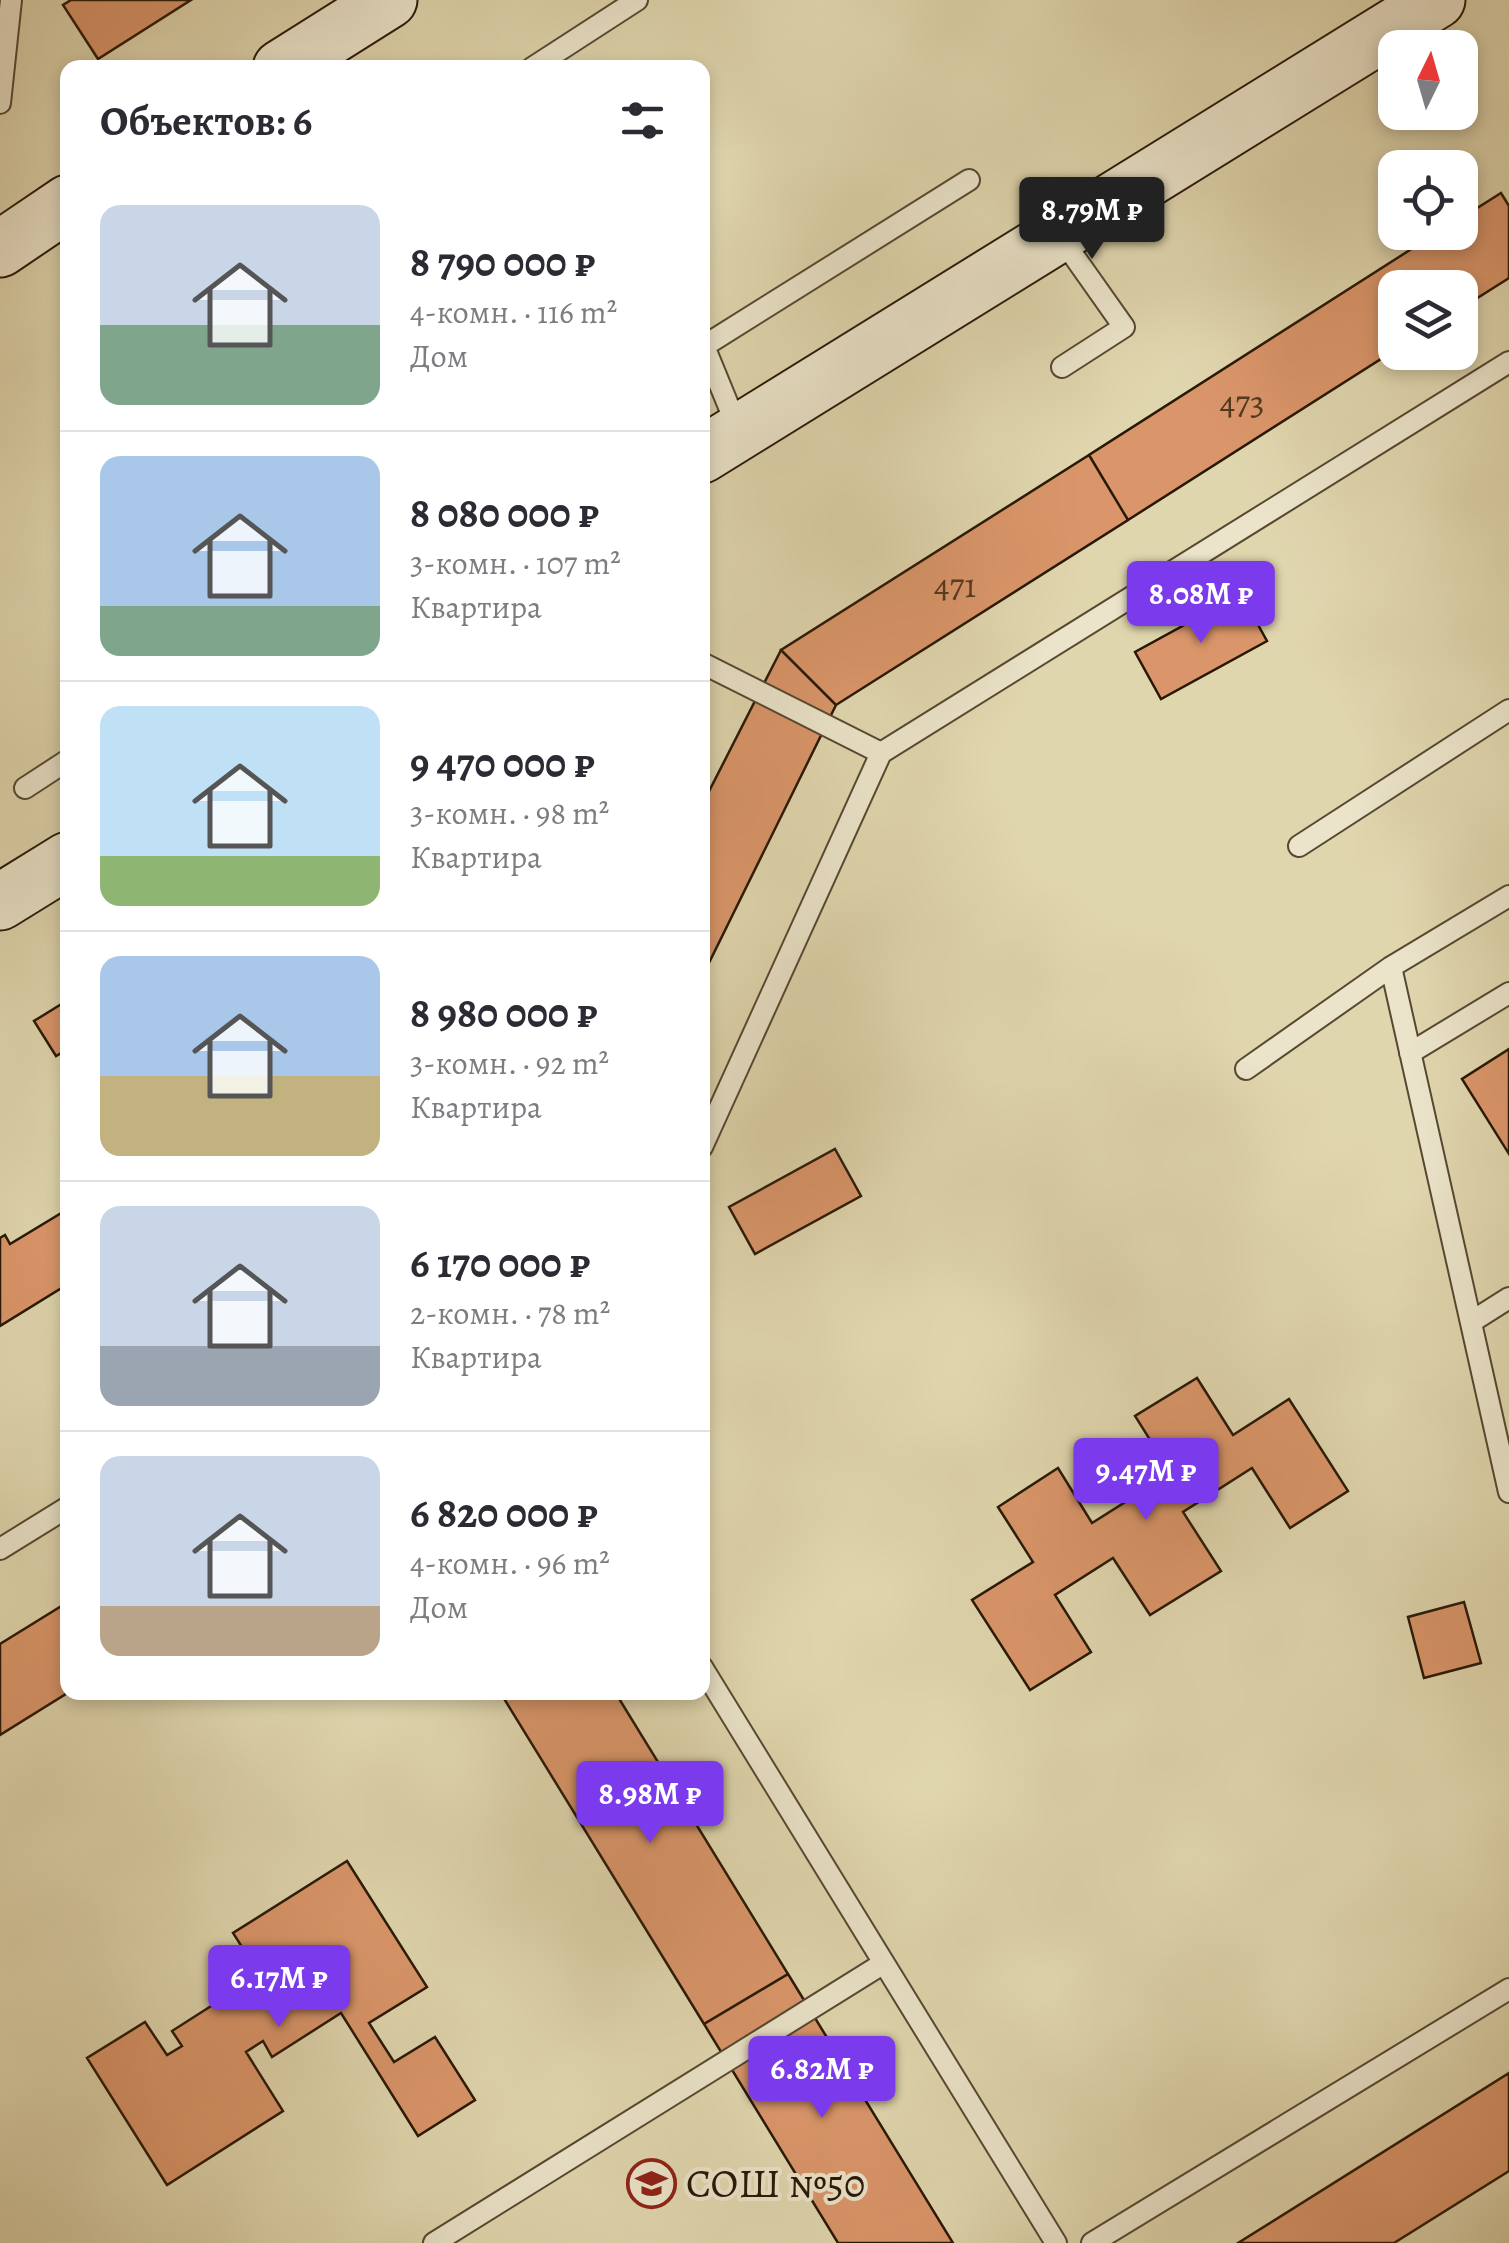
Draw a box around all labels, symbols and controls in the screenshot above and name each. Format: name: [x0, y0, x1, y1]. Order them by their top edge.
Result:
north arrow: [1378, 30, 1478, 130]
map controls: [1378, 30, 1478, 370]
text: Объектов: 6: [100, 92, 312, 149]
icon: filters: [615, 93, 670, 148]
button: locate: [1378, 150, 1478, 250]
pin: 8.79M ₽: [1000, 177, 1184, 262]
text: 8.79M ₽: [1041, 187, 1143, 231]
text: 8 790 000 ₽: [410, 233, 595, 290]
icon: home: [180, 245, 300, 365]
button: layers: [1378, 270, 1478, 370]
text: 4-комн. · 116 m²: [410, 290, 617, 334]
text: Дом: [410, 334, 468, 378]
house number: 473: [1219, 378, 1265, 426]
text: 8 080 000 ₽: [410, 484, 599, 541]
icon: home: [180, 496, 300, 616]
text: 3-комн. · 107 m²: [410, 541, 621, 585]
house number: 471: [934, 561, 976, 609]
pin: 8.08M ₽: [1109, 561, 1293, 646]
text: 8.08M ₽: [1149, 571, 1253, 615]
text: Квартира: [410, 585, 542, 629]
text: 9 470 000 ₽: [410, 734, 595, 791]
icon: home: [180, 746, 300, 866]
text: 3-комн. · 98 m²: [410, 791, 609, 835]
text: Квартира: [410, 835, 542, 879]
text: 8 980 000 ₽: [410, 984, 598, 1041]
icon: home: [180, 996, 300, 1116]
text: 3-комн. · 92 m²: [410, 1041, 609, 1085]
text: Квартира: [410, 1085, 542, 1129]
text: 6 170 000 ₽: [410, 1234, 590, 1291]
icon: home: [180, 1246, 300, 1366]
text: 2-комн. · 78 m²: [410, 1291, 610, 1335]
text: Квартира: [410, 1335, 542, 1379]
pin: 9.47M ₽: [1054, 1438, 1238, 1523]
text: 9.47M ₽: [1095, 1448, 1197, 1492]
text: 6 820 000 ₽: [410, 1484, 598, 1541]
icon: home: [180, 1496, 300, 1616]
text: 4-комн. · 96 m²: [410, 1541, 610, 1585]
text: Дом: [410, 1585, 468, 1629]
pin: 8.98M ₽: [558, 1761, 742, 1846]
text: 8.98M ₽: [598, 1771, 702, 1815]
pin: 6.17M ₽: [187, 1945, 371, 2030]
text: 6.17M ₽: [230, 1955, 328, 1999]
pin: 6.82M ₽: [730, 2036, 914, 2121]
text: 6.82M ₽: [770, 2046, 874, 2090]
place label: СОШ №50: [686, 2156, 865, 2211]
school or university icon: СОШ №50: [625, 2157, 677, 2209]

